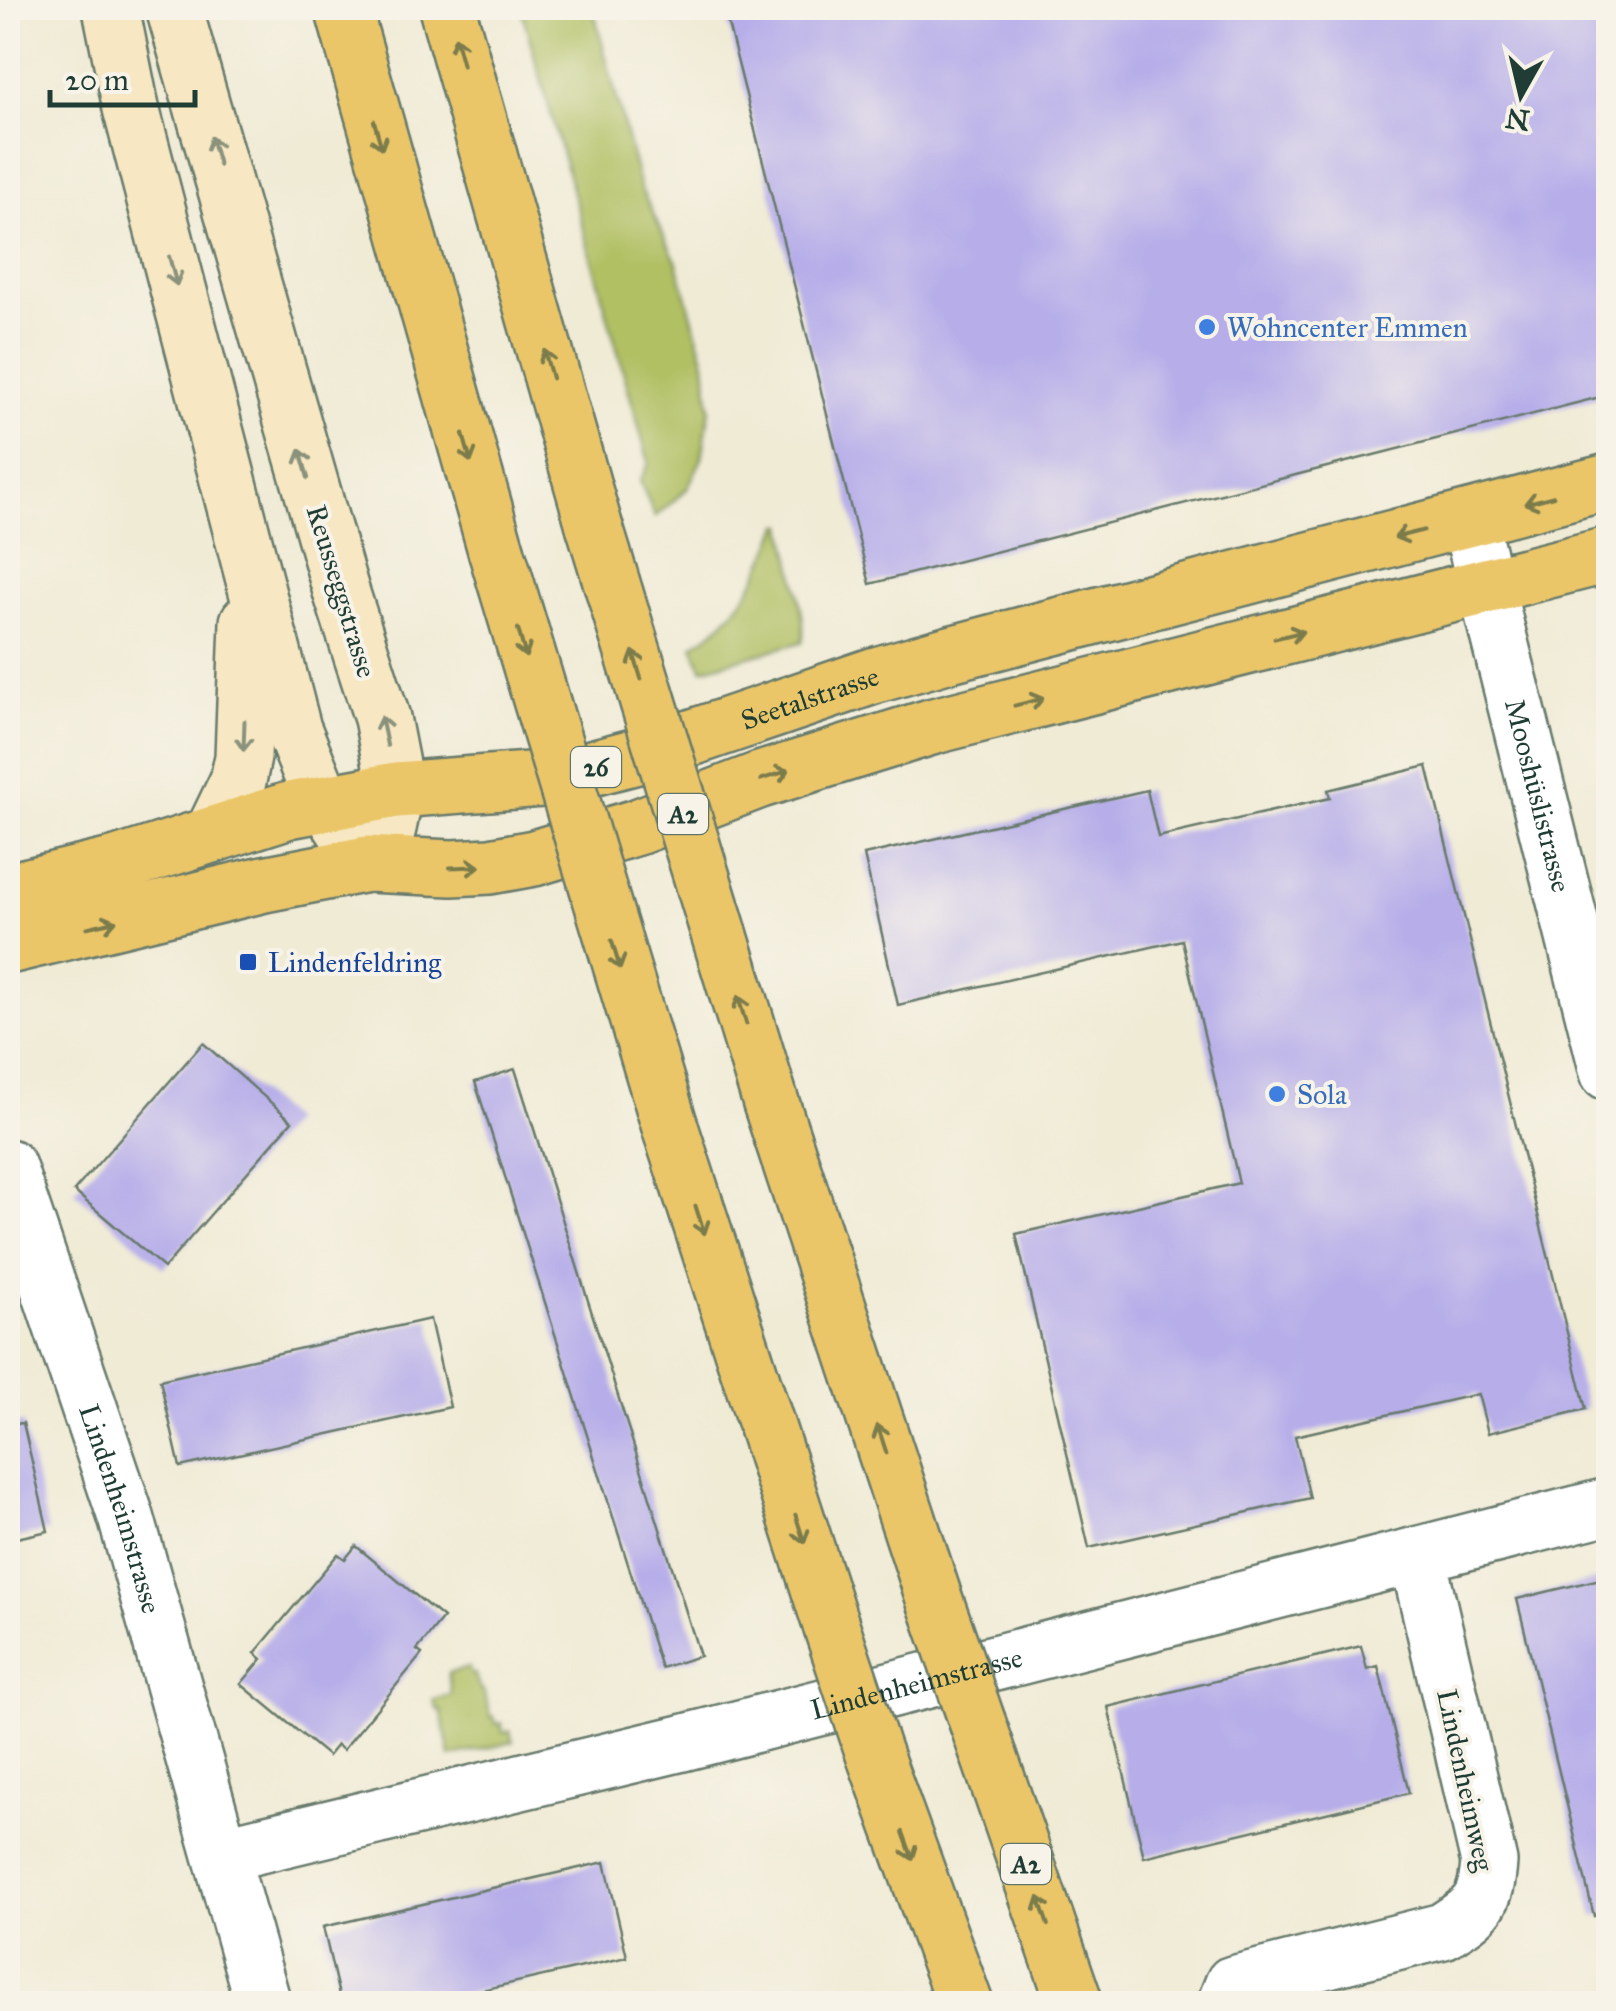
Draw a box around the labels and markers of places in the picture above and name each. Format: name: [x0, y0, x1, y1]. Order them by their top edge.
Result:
place label: Wohncenter Emmen: [1227, 310, 1468, 345]
marker: Wohncenter Emmen: [1196, 316, 1218, 338]
place label: Lindenfeldring: [268, 945, 442, 980]
marker: Lindenfeldring: [237, 951, 259, 973]
place label: Sola: [1297, 1077, 1347, 1112]
marker: Sola: [1266, 1083, 1288, 1105]

